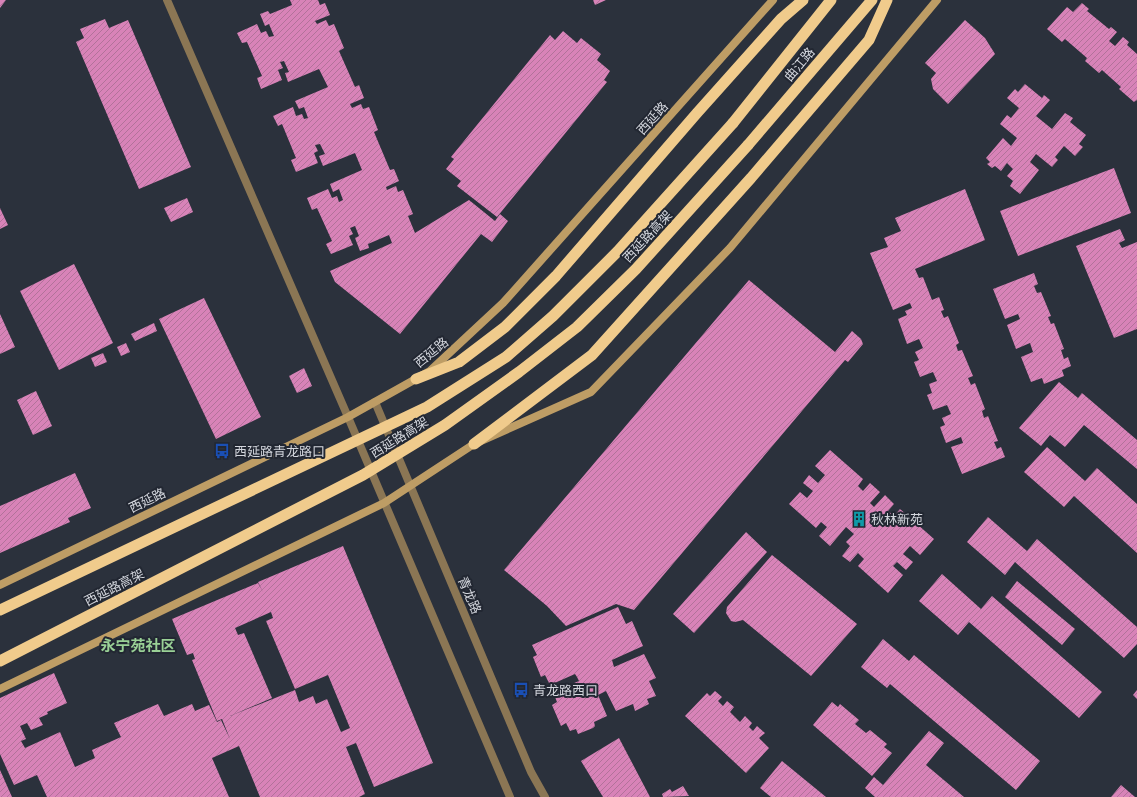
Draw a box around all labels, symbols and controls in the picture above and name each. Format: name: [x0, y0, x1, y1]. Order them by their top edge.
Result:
street label: 曲江路: [781, 45, 818, 85]
street label: 西延路: [634, 99, 672, 139]
street label: 西延路高架: [620, 207, 676, 266]
street label: 西延路: [411, 334, 452, 371]
street label: 西延路高架: [368, 414, 431, 462]
bus stop icon: 西延路青龙路口: [213, 442, 231, 460]
place label: 西延路青龙路口: [234, 444, 325, 460]
street label: 西延路: [126, 485, 168, 517]
building icon: 秋林新苑: [850, 510, 868, 528]
place label: 秋林新苑: [871, 512, 923, 528]
street label: 西延路高架: [82, 566, 147, 610]
street label: 青龙路: [454, 574, 484, 616]
district label: 永宁苑社区: [100, 637, 176, 656]
bus stop icon: 青龙路西口: [512, 681, 530, 699]
place label: 青龙路西口: [533, 683, 598, 699]

